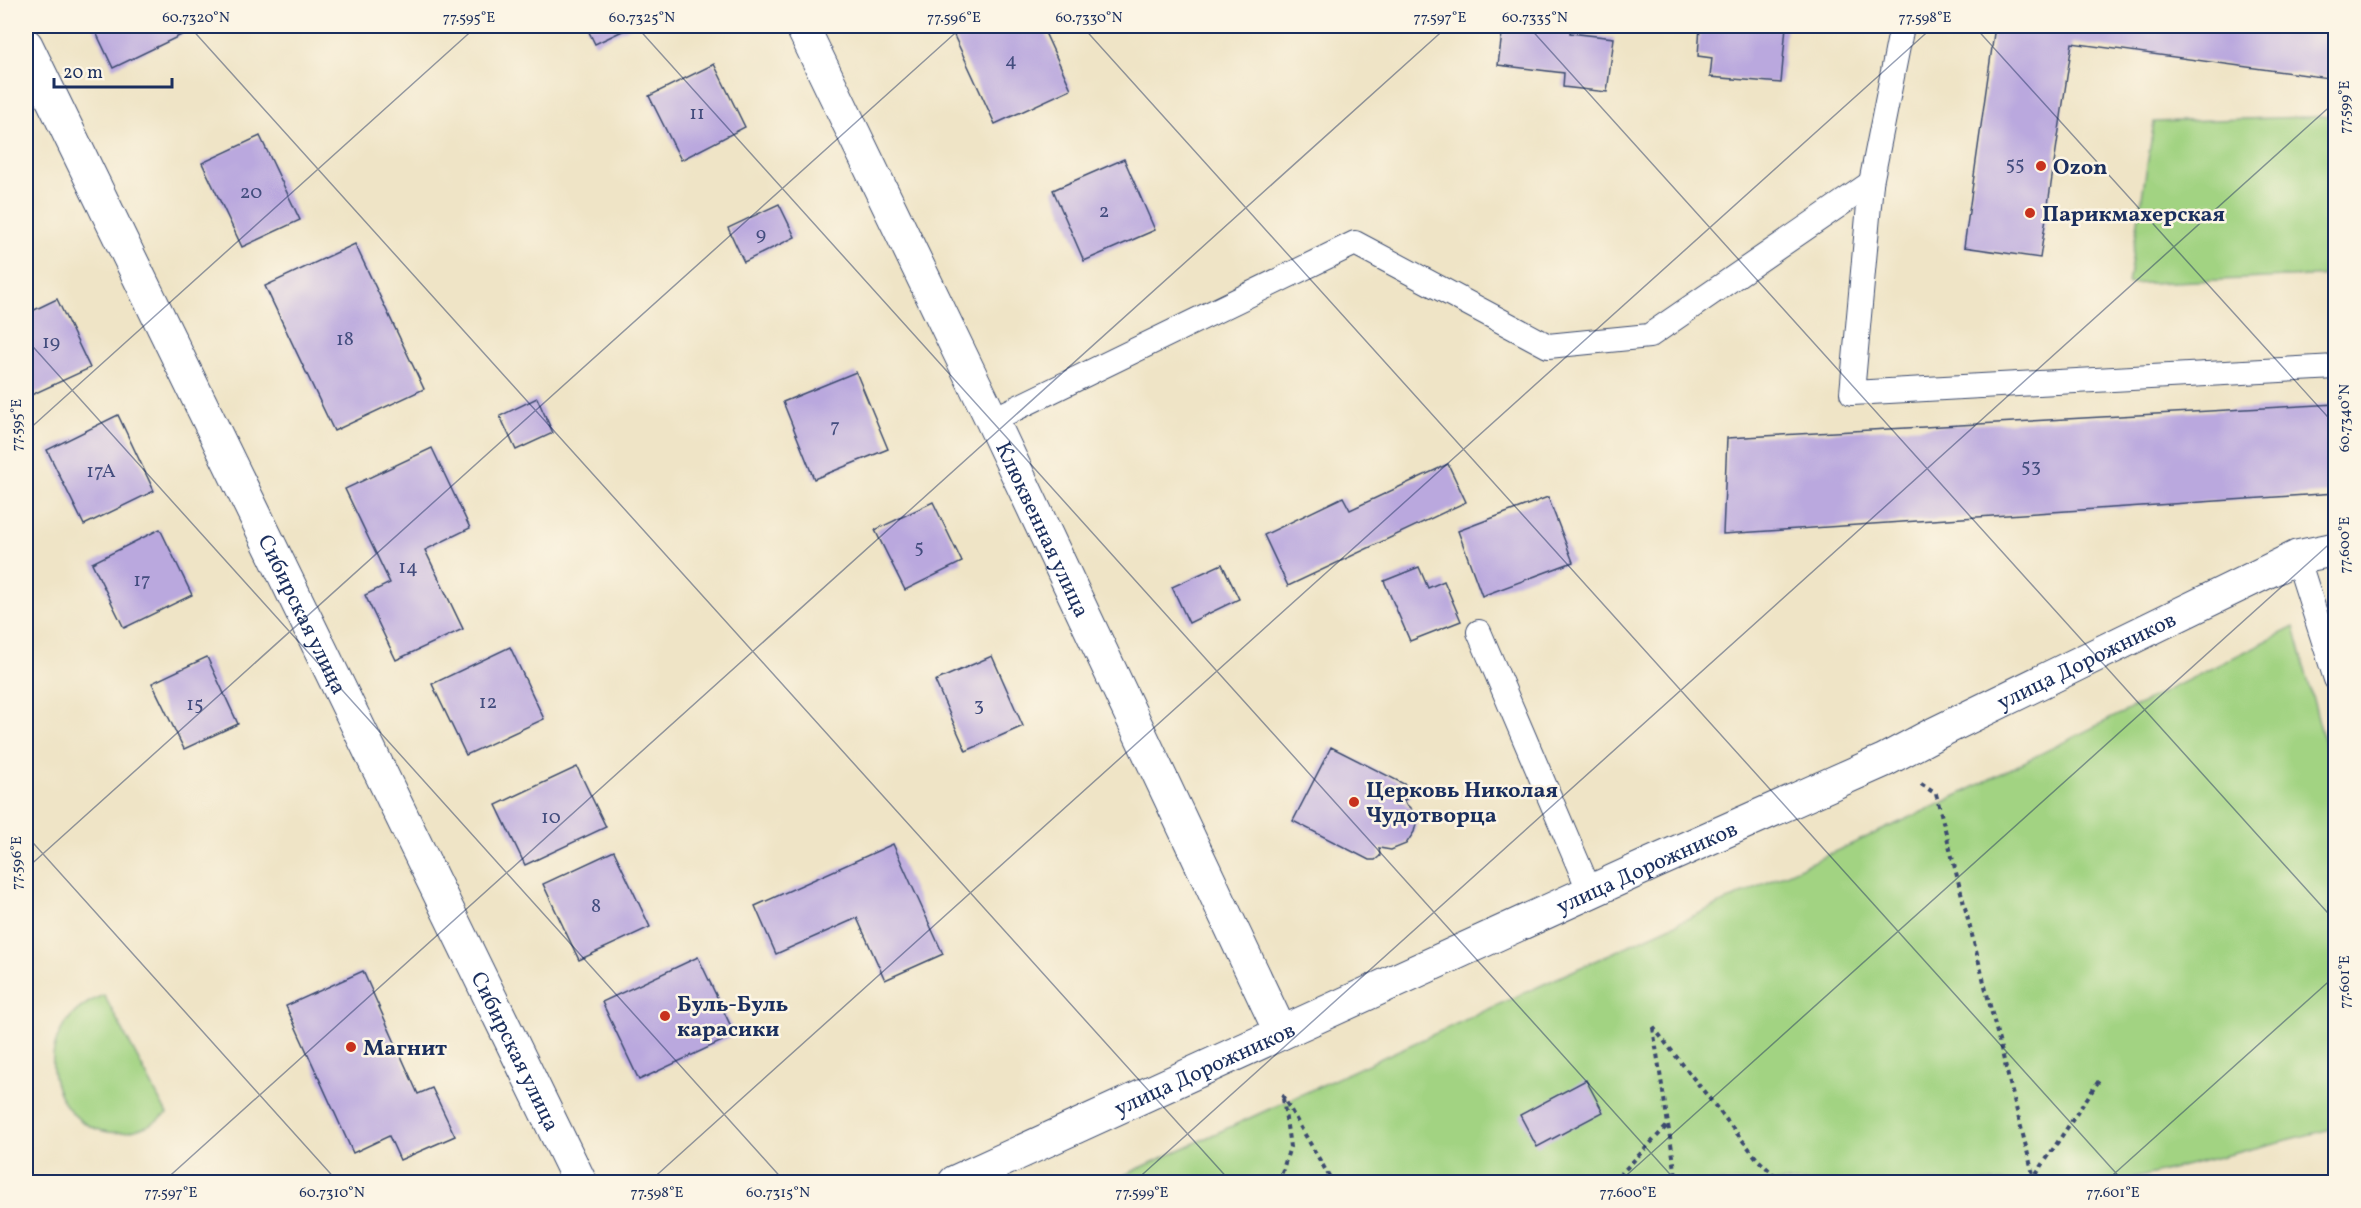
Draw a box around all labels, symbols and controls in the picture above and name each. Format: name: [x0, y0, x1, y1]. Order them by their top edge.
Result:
text: 60.7320°N: [162, 8, 230, 29]
text: 77.595°E: [443, 8, 495, 29]
text: 60.7325°N: [609, 8, 675, 29]
text: 77.596°E: [927, 8, 981, 29]
text: 60.7330°N: [1055, 8, 1123, 29]
text: 77.597°E: [1414, 8, 1466, 29]
text: 60.7335°N: [1502, 8, 1568, 29]
text: 77.598°E: [1898, 8, 1952, 29]
house number: 4: [1005, 47, 1017, 75]
scale bar: [54, 51, 172, 89]
text: 20 m: [63, 61, 103, 86]
text: 77.599°E: [2335, 80, 2356, 134]
house number: 11: [689, 100, 705, 128]
house number: 55: [2005, 151, 2025, 179]
place label: Ozon: [2053, 153, 2108, 184]
marker: Ozon: [2034, 159, 2048, 173]
house number: 20: [240, 179, 262, 207]
house number: 2: [1099, 198, 1109, 226]
place label: Парикмахерская: [2042, 200, 2225, 231]
marker: Парикмахерская: [2023, 206, 2037, 220]
house number: 9: [756, 221, 766, 249]
house number: 18: [336, 326, 354, 354]
house number: 19: [42, 329, 60, 357]
text: 60.7340°N: [2335, 384, 2356, 452]
text: 77.595°E: [7, 399, 28, 451]
house number: 7: [830, 413, 840, 441]
street label: Клюквенная улица: [986, 437, 1096, 623]
house number: 53: [2021, 453, 2041, 481]
house number: 17А: [86, 458, 116, 486]
text: 77.600°E: [2335, 517, 2356, 573]
street label: Сибирская улица: [249, 530, 353, 700]
house number: 5: [914, 534, 924, 562]
house number: 14: [398, 554, 418, 582]
house number: 17: [133, 567, 151, 595]
street label: улица Дорожников: [1992, 605, 2182, 719]
house number: 12: [479, 689, 497, 717]
house number: 15: [186, 691, 204, 719]
house number: 3: [974, 692, 984, 720]
place label: Церковь Николая Чудотворца: [1366, 776, 1558, 832]
marker: Церковь Николая Чудотворца: [1347, 795, 1361, 809]
house number: 10: [541, 804, 561, 832]
street label: улица Дорожников: [1552, 814, 1743, 923]
text: 77.596°E: [7, 836, 28, 890]
house number: 8: [591, 893, 601, 921]
text: 77.601°E: [2335, 955, 2356, 1009]
street label: Сибирская улица: [462, 967, 566, 1137]
place label: Буль-Буль карасики: [677, 990, 788, 1046]
marker: Буль-Буль карасики: [658, 1009, 672, 1023]
street label: улица Дорожников: [1110, 1016, 1301, 1125]
place label: Магнит: [363, 1034, 447, 1065]
marker: Магнит: [344, 1040, 358, 1054]
text: 77.597°E: [145, 1183, 197, 1204]
text: 60.7310°N: [299, 1183, 365, 1204]
text: 77.598°E: [630, 1183, 684, 1204]
text: 60.7315°N: [746, 1183, 810, 1204]
text: 77.599°E: [1115, 1183, 1169, 1204]
text: 77.600°E: [1600, 1183, 1656, 1204]
text: 77.601°E: [2086, 1183, 2140, 1204]

